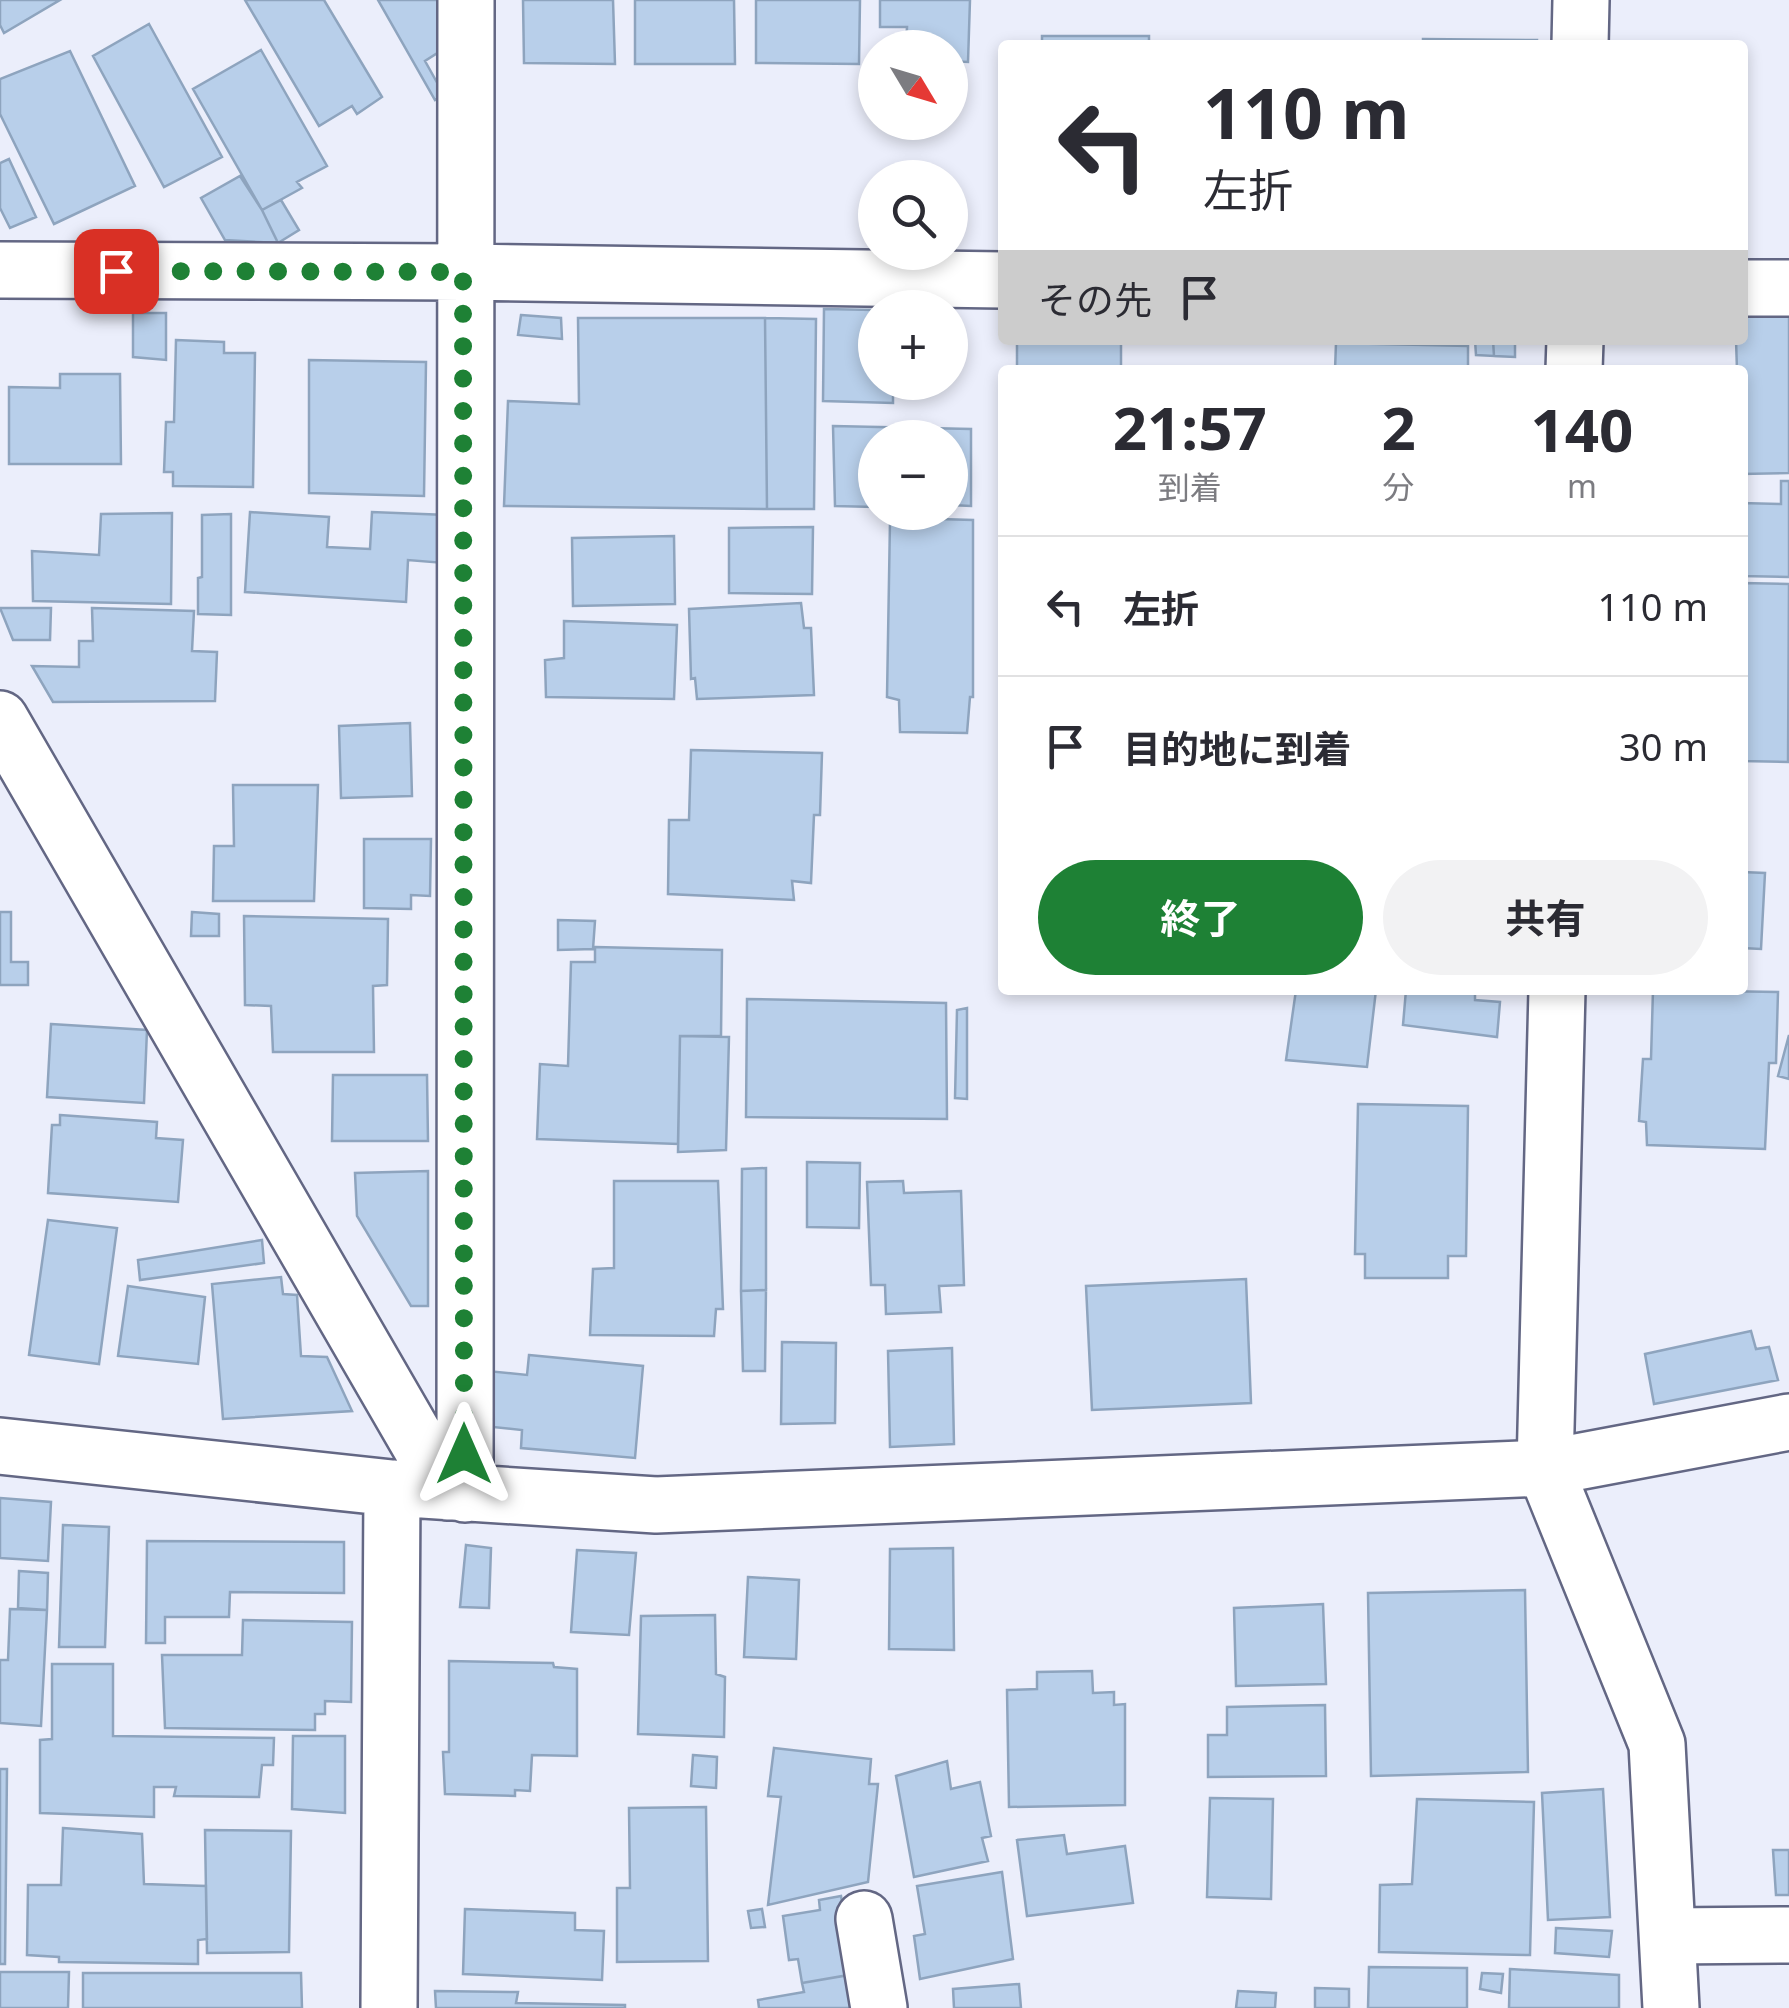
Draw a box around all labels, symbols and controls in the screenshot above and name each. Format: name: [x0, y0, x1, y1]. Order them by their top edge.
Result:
north arrow: [858, 30, 968, 140]
map controls: [858, 30, 968, 530]
text: 110 m: [1203, 64, 1410, 160]
icon: left: [1038, 80, 1168, 210]
text: 左折: [1203, 159, 1293, 220]
button: search: [858, 160, 968, 270]
pin: [74, 229, 159, 314]
icon: arrive: [89, 244, 144, 299]
icon: arrive: [1172, 270, 1227, 325]
text: その先: [1038, 273, 1152, 325]
button: +: [858, 290, 968, 400]
text: 21:57: [1113, 386, 1267, 468]
text: 2: [1381, 386, 1416, 468]
text: 140: [1530, 388, 1633, 470]
button: −: [858, 420, 968, 530]
text: m: [1567, 464, 1597, 507]
text: 到着: [1158, 465, 1222, 508]
text: 分: [1383, 465, 1415, 508]
icon: left: [1038, 579, 1093, 634]
text: 110 m: [1597, 580, 1708, 632]
text: 左折: [1123, 582, 1199, 634]
icon: arrive: [1038, 719, 1093, 774]
text: 30 m: [1619, 720, 1708, 772]
text: 目的地に到着: [1123, 722, 1351, 774]
button: 終了: [1038, 860, 1363, 975]
button: 共有: [1383, 860, 1708, 975]
position arrow: [412, 1402, 516, 1506]

